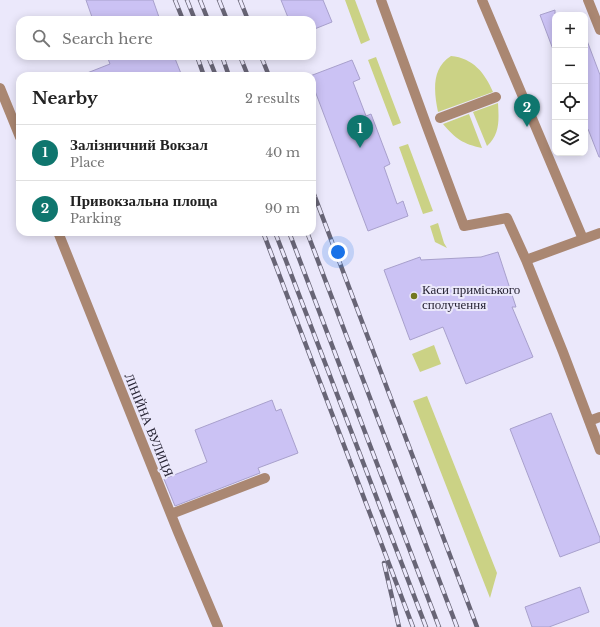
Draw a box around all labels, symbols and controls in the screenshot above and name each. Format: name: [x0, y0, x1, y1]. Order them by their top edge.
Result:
map controls: [552, 12, 588, 156]
button: +: [552, 12, 588, 48]
search box: [16, 16, 316, 60]
icon: search: [30, 27, 52, 49]
text: Search here: [62, 29, 153, 48]
button: −: [552, 48, 588, 84]
button: locate: [552, 84, 588, 120]
text: Nearby: [32, 88, 98, 109]
text: 2 results: [245, 90, 300, 107]
pin: 2: [514, 94, 540, 127]
pin: 1: [347, 115, 373, 148]
button: layers: [552, 120, 588, 156]
text: Залізничний Вокзал: [70, 135, 208, 154]
text: 1: [42, 144, 48, 161]
text: 40 m: [265, 144, 300, 161]
text: Place: [70, 154, 105, 171]
text: Привокзальна площа: [70, 191, 217, 210]
text: 2: [41, 200, 49, 217]
text: 90 m: [265, 200, 300, 217]
text: Parking: [70, 210, 121, 227]
your location: [328, 242, 348, 262]
place label: Каси приміського сполучення: [422, 281, 520, 313]
marker: Каси приміського сполучення: [409, 291, 419, 301]
street label: ЛІНІЙНА ВУЛИЦЯ: [120, 371, 178, 480]

